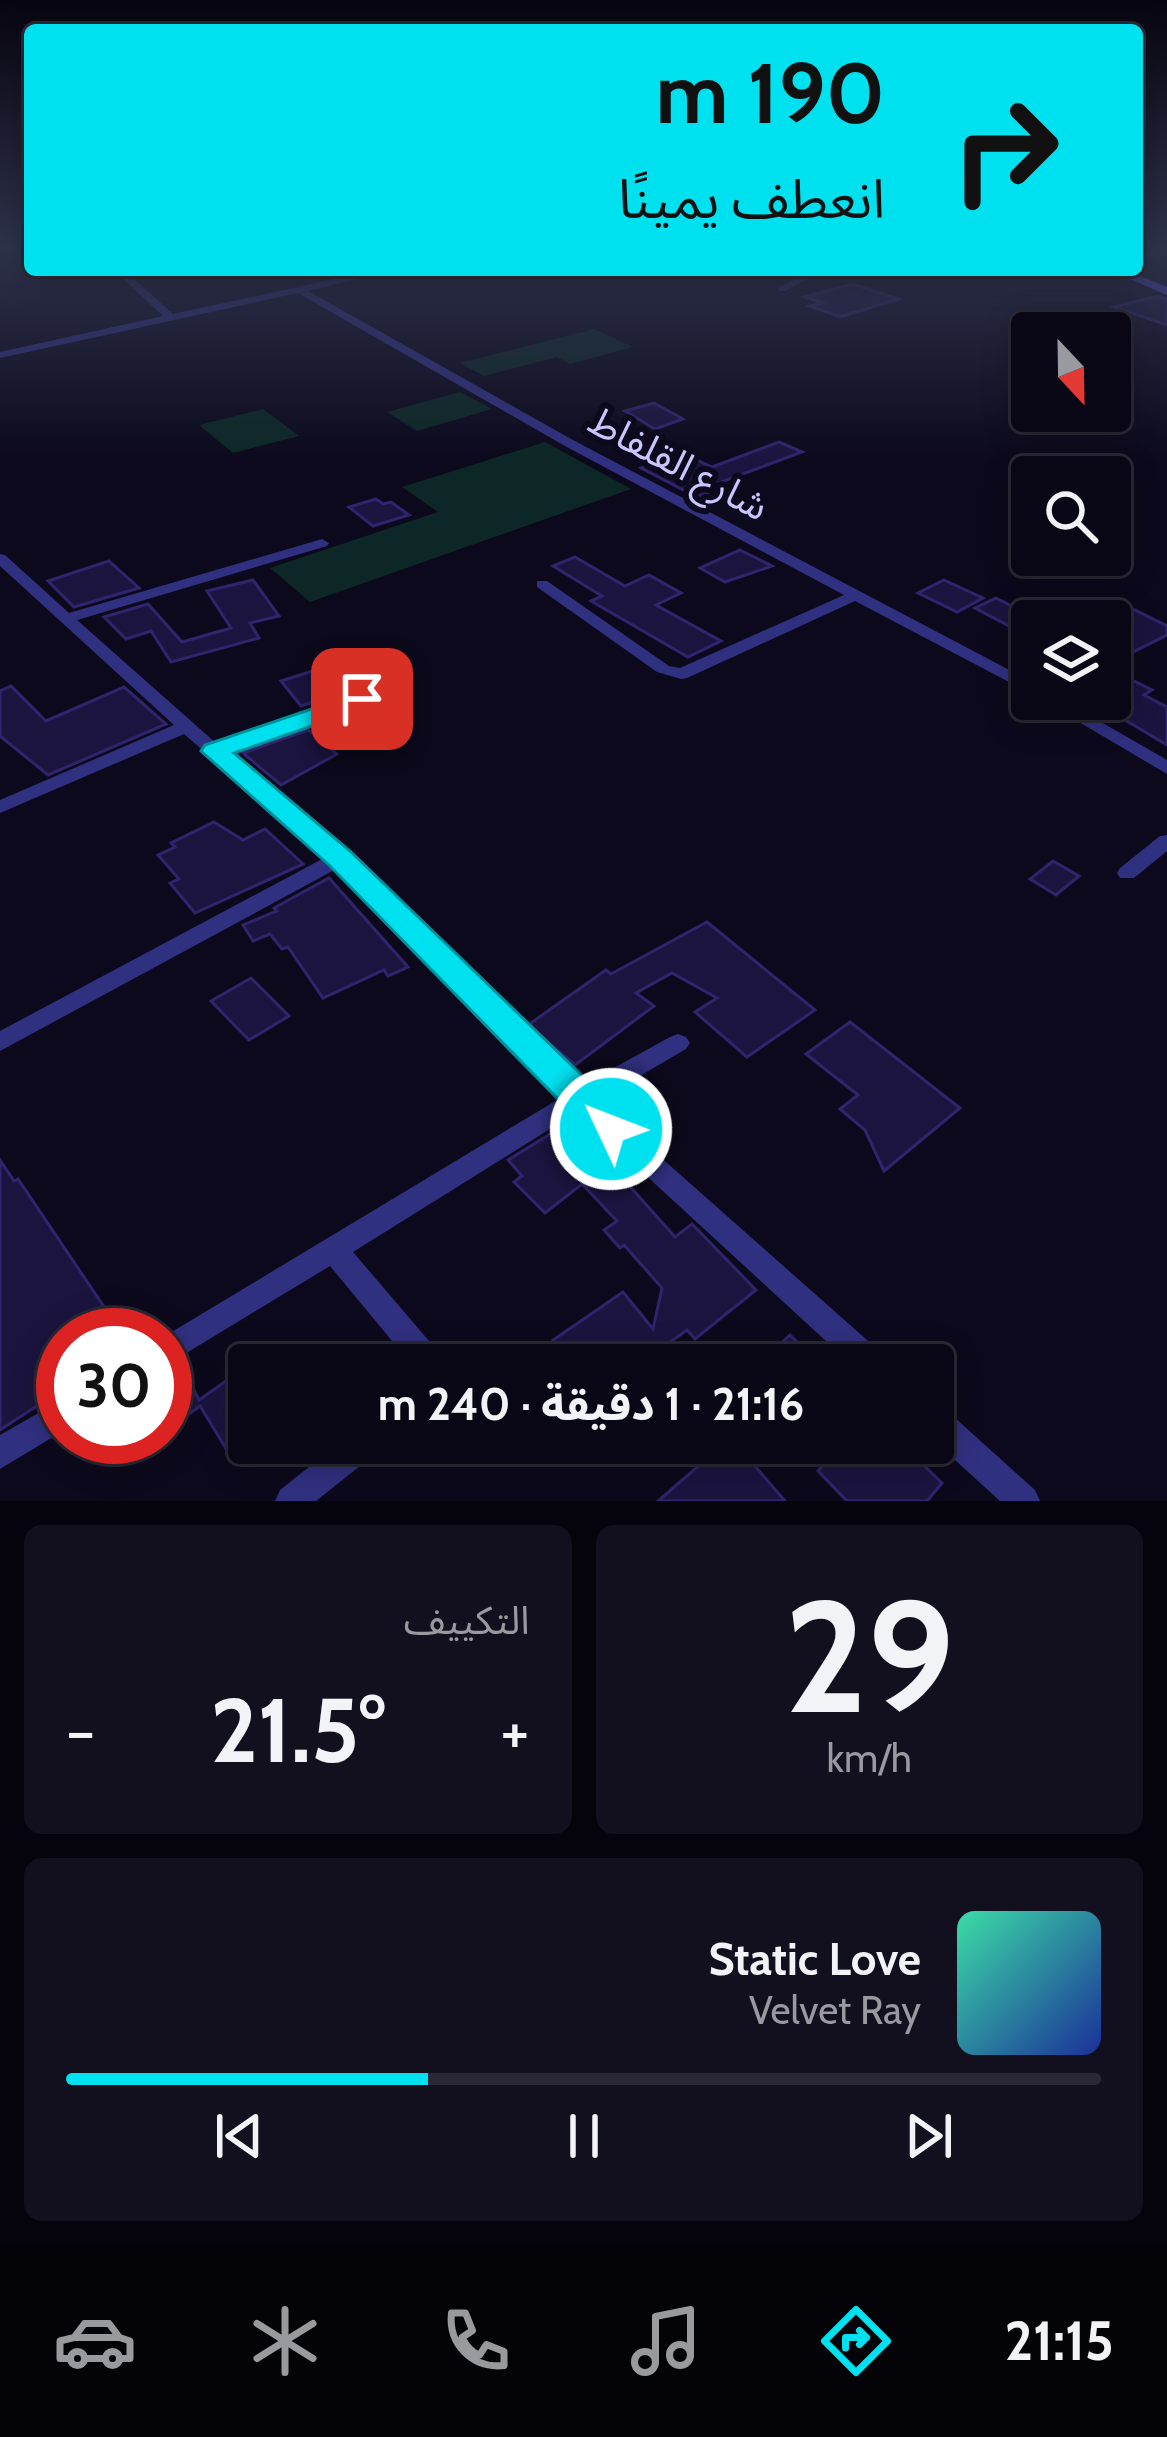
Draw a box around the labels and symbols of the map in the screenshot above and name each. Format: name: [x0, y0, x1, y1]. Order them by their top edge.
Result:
north arrow: [1011, 312, 1131, 432]
street label: شارع القلفاط: [579, 396, 777, 535]
pin: [311, 648, 413, 750]
position arrow: [548, 1066, 674, 1192]
speed limit sign: 30: [36, 1308, 192, 1464]

